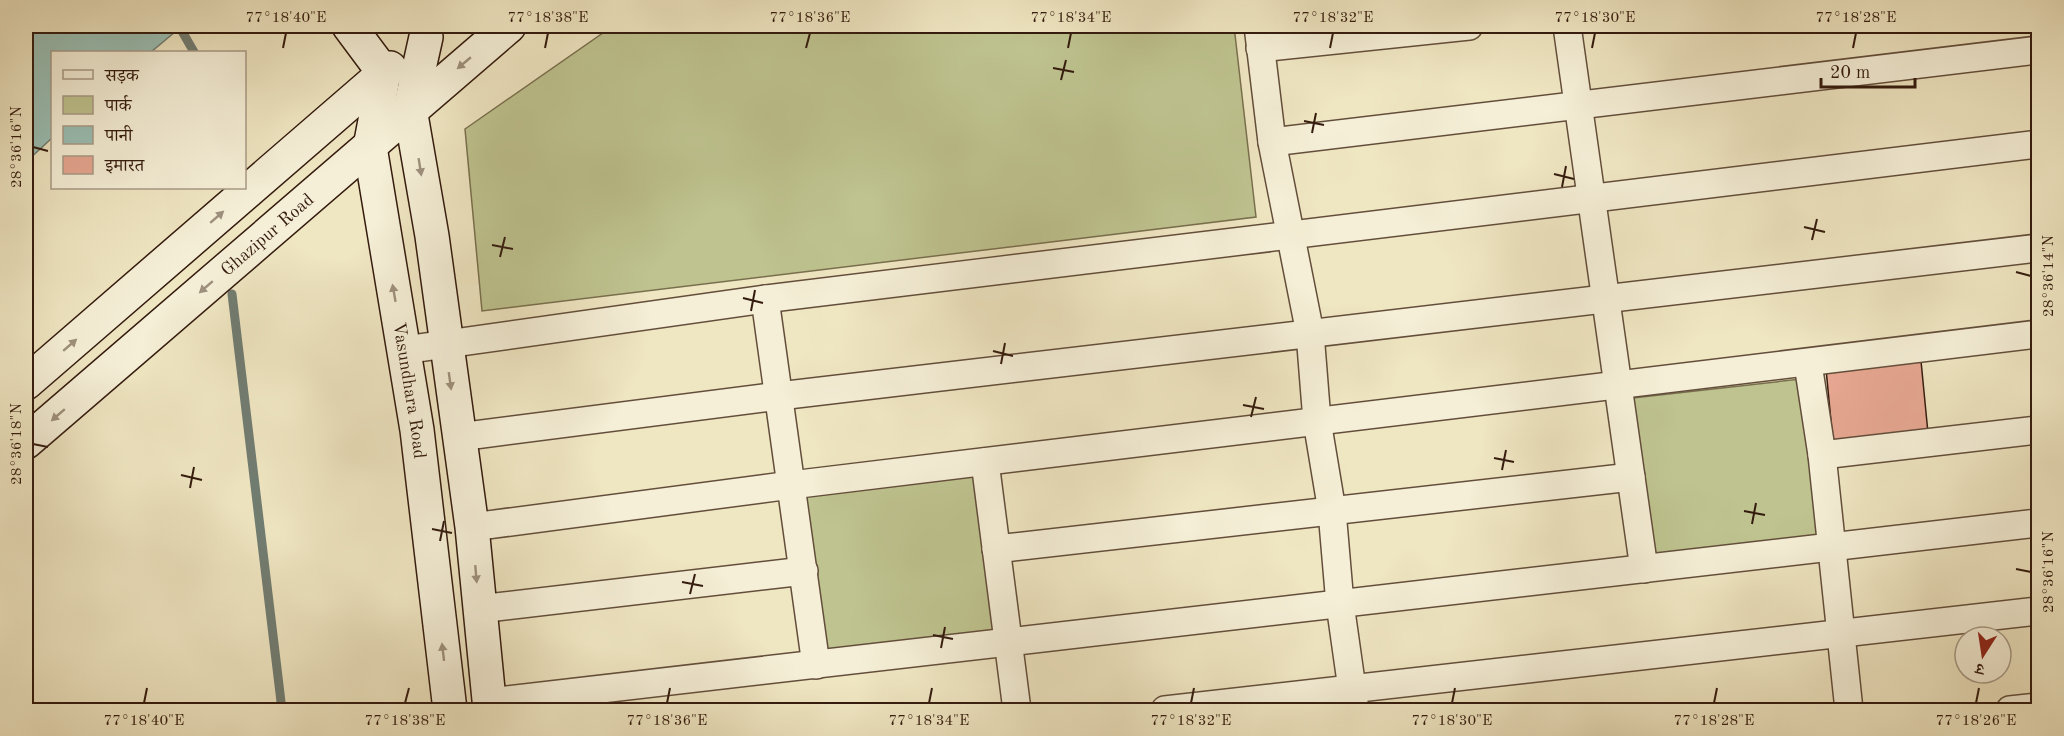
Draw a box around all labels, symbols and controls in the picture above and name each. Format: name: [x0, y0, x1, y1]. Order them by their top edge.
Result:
text: 77°18'40"E: [246, 11, 326, 26]
text: 77°18'38"E: [508, 11, 588, 26]
text: 77°18'36"E: [770, 11, 850, 26]
text: 77°18'34"E: [1031, 11, 1111, 26]
text: 77°18'32"E: [1293, 11, 1373, 26]
text: 77°18'30"E: [1555, 11, 1635, 26]
text: 77°18'28"E: [1816, 11, 1896, 26]
legend: [51, 51, 246, 189]
scale bar: [1821, 51, 1916, 89]
one-way arrow: [456, 57, 472, 70]
text: 20 m: [1830, 64, 1870, 82]
text: सड़क: [104, 67, 140, 85]
text: पार्क: [104, 95, 133, 115]
text: 28°36'16"N: [10, 106, 25, 188]
text: पानी: [104, 125, 134, 145]
text: इमारत: [104, 157, 145, 175]
one-way arrow: [416, 158, 425, 177]
street label: Ghazipur Road: [218, 191, 317, 280]
one-way arrow: [209, 211, 224, 224]
text: 28°36'14"N: [2042, 235, 2057, 317]
one-way arrow: [198, 281, 214, 294]
one-way arrow: [389, 283, 398, 302]
street label: Vasundhara Road: [389, 321, 428, 460]
one-way arrow: [62, 339, 77, 352]
one-way arrow: [446, 372, 455, 391]
text: 28°36'18"N: [10, 403, 25, 485]
one-way arrow: [50, 408, 66, 421]
text: 28°36'16"N: [2042, 531, 2057, 613]
one-way arrow: [471, 565, 481, 584]
north arrow: [1953, 625, 2013, 685]
one-way arrow: [438, 643, 448, 662]
text: उ: [1973, 659, 1987, 677]
text: 77°18'40"E: [104, 714, 184, 729]
text: 77°18'38"E: [365, 714, 445, 729]
text: 77°18'36"E: [627, 714, 707, 729]
text: 77°18'34"E: [889, 714, 969, 729]
text: 77°18'32"E: [1151, 714, 1231, 729]
text: 77°18'30"E: [1412, 714, 1492, 729]
text: 77°18'28"E: [1674, 714, 1754, 729]
text: 77°18'26"E: [1936, 714, 2016, 729]

